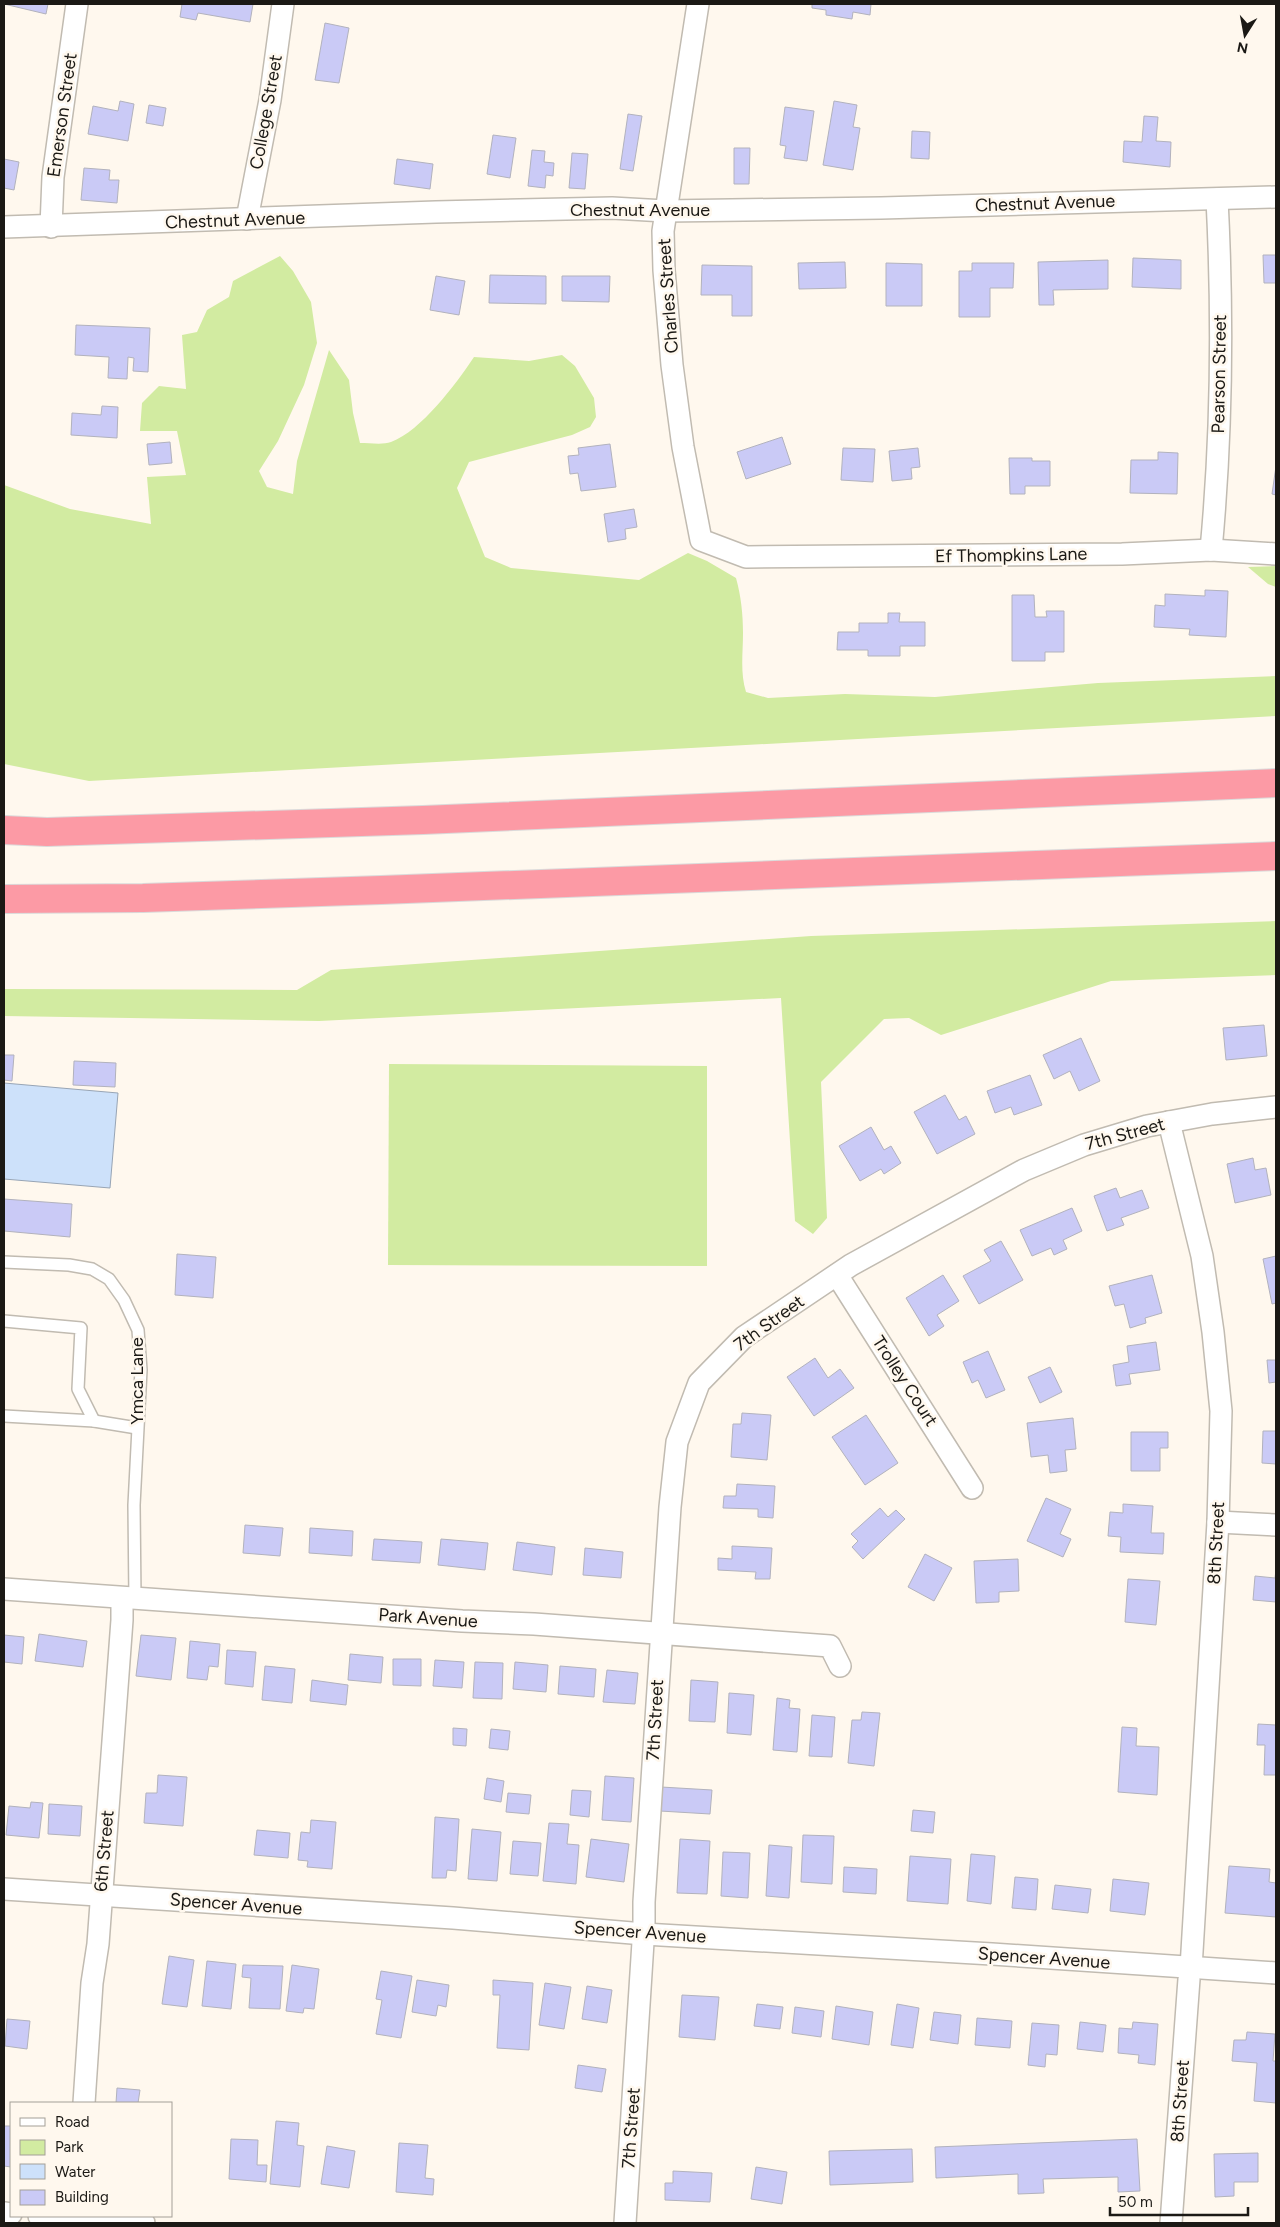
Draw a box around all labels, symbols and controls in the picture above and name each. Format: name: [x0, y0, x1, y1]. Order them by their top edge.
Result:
north arrow: [1220, 10, 1270, 60]
text: N: [1236, 38, 1250, 57]
street label: Emerson Street: [42, 51, 82, 179]
street label: College Street: [245, 53, 287, 171]
street label: Chestnut Avenue: [975, 190, 1116, 216]
street label: Chestnut Avenue: [570, 199, 710, 221]
street label: Chestnut Avenue: [165, 207, 306, 233]
street label: Charles Street: [653, 238, 683, 354]
street label: Pearson Street: [1207, 314, 1231, 434]
street label: Ef Thompkins Lane: [935, 543, 1088, 567]
street label: 7th Street: [1083, 1113, 1167, 1155]
street label: 7th Street: [730, 1290, 809, 1356]
street label: Trolley Court: [868, 1332, 942, 1431]
street label: Ymca Lane: [126, 1337, 148, 1425]
street label: 8th Street: [1203, 1501, 1229, 1585]
street label: Park Avenue: [378, 1604, 479, 1632]
street label: 7th Street: [642, 1679, 668, 1761]
street label: 6th Street: [89, 1809, 119, 1893]
street label: Spencer Avenue: [169, 1888, 303, 1920]
street label: Spencer Avenue: [573, 1916, 707, 1948]
street label: Spencer Avenue: [977, 1942, 1111, 1974]
street label: 8th Street: [1166, 2059, 1194, 2143]
street label: 7th Street: [617, 2086, 645, 2169]
legend: [10, 2102, 172, 2217]
text: Road: [55, 2113, 90, 2131]
text: Park: [55, 2138, 84, 2156]
text: Water: [55, 2163, 95, 2181]
scale bar: [1110, 2184, 1248, 2216]
text: Building: [55, 2188, 109, 2206]
text: 50 m: [1118, 2193, 1153, 2211]

